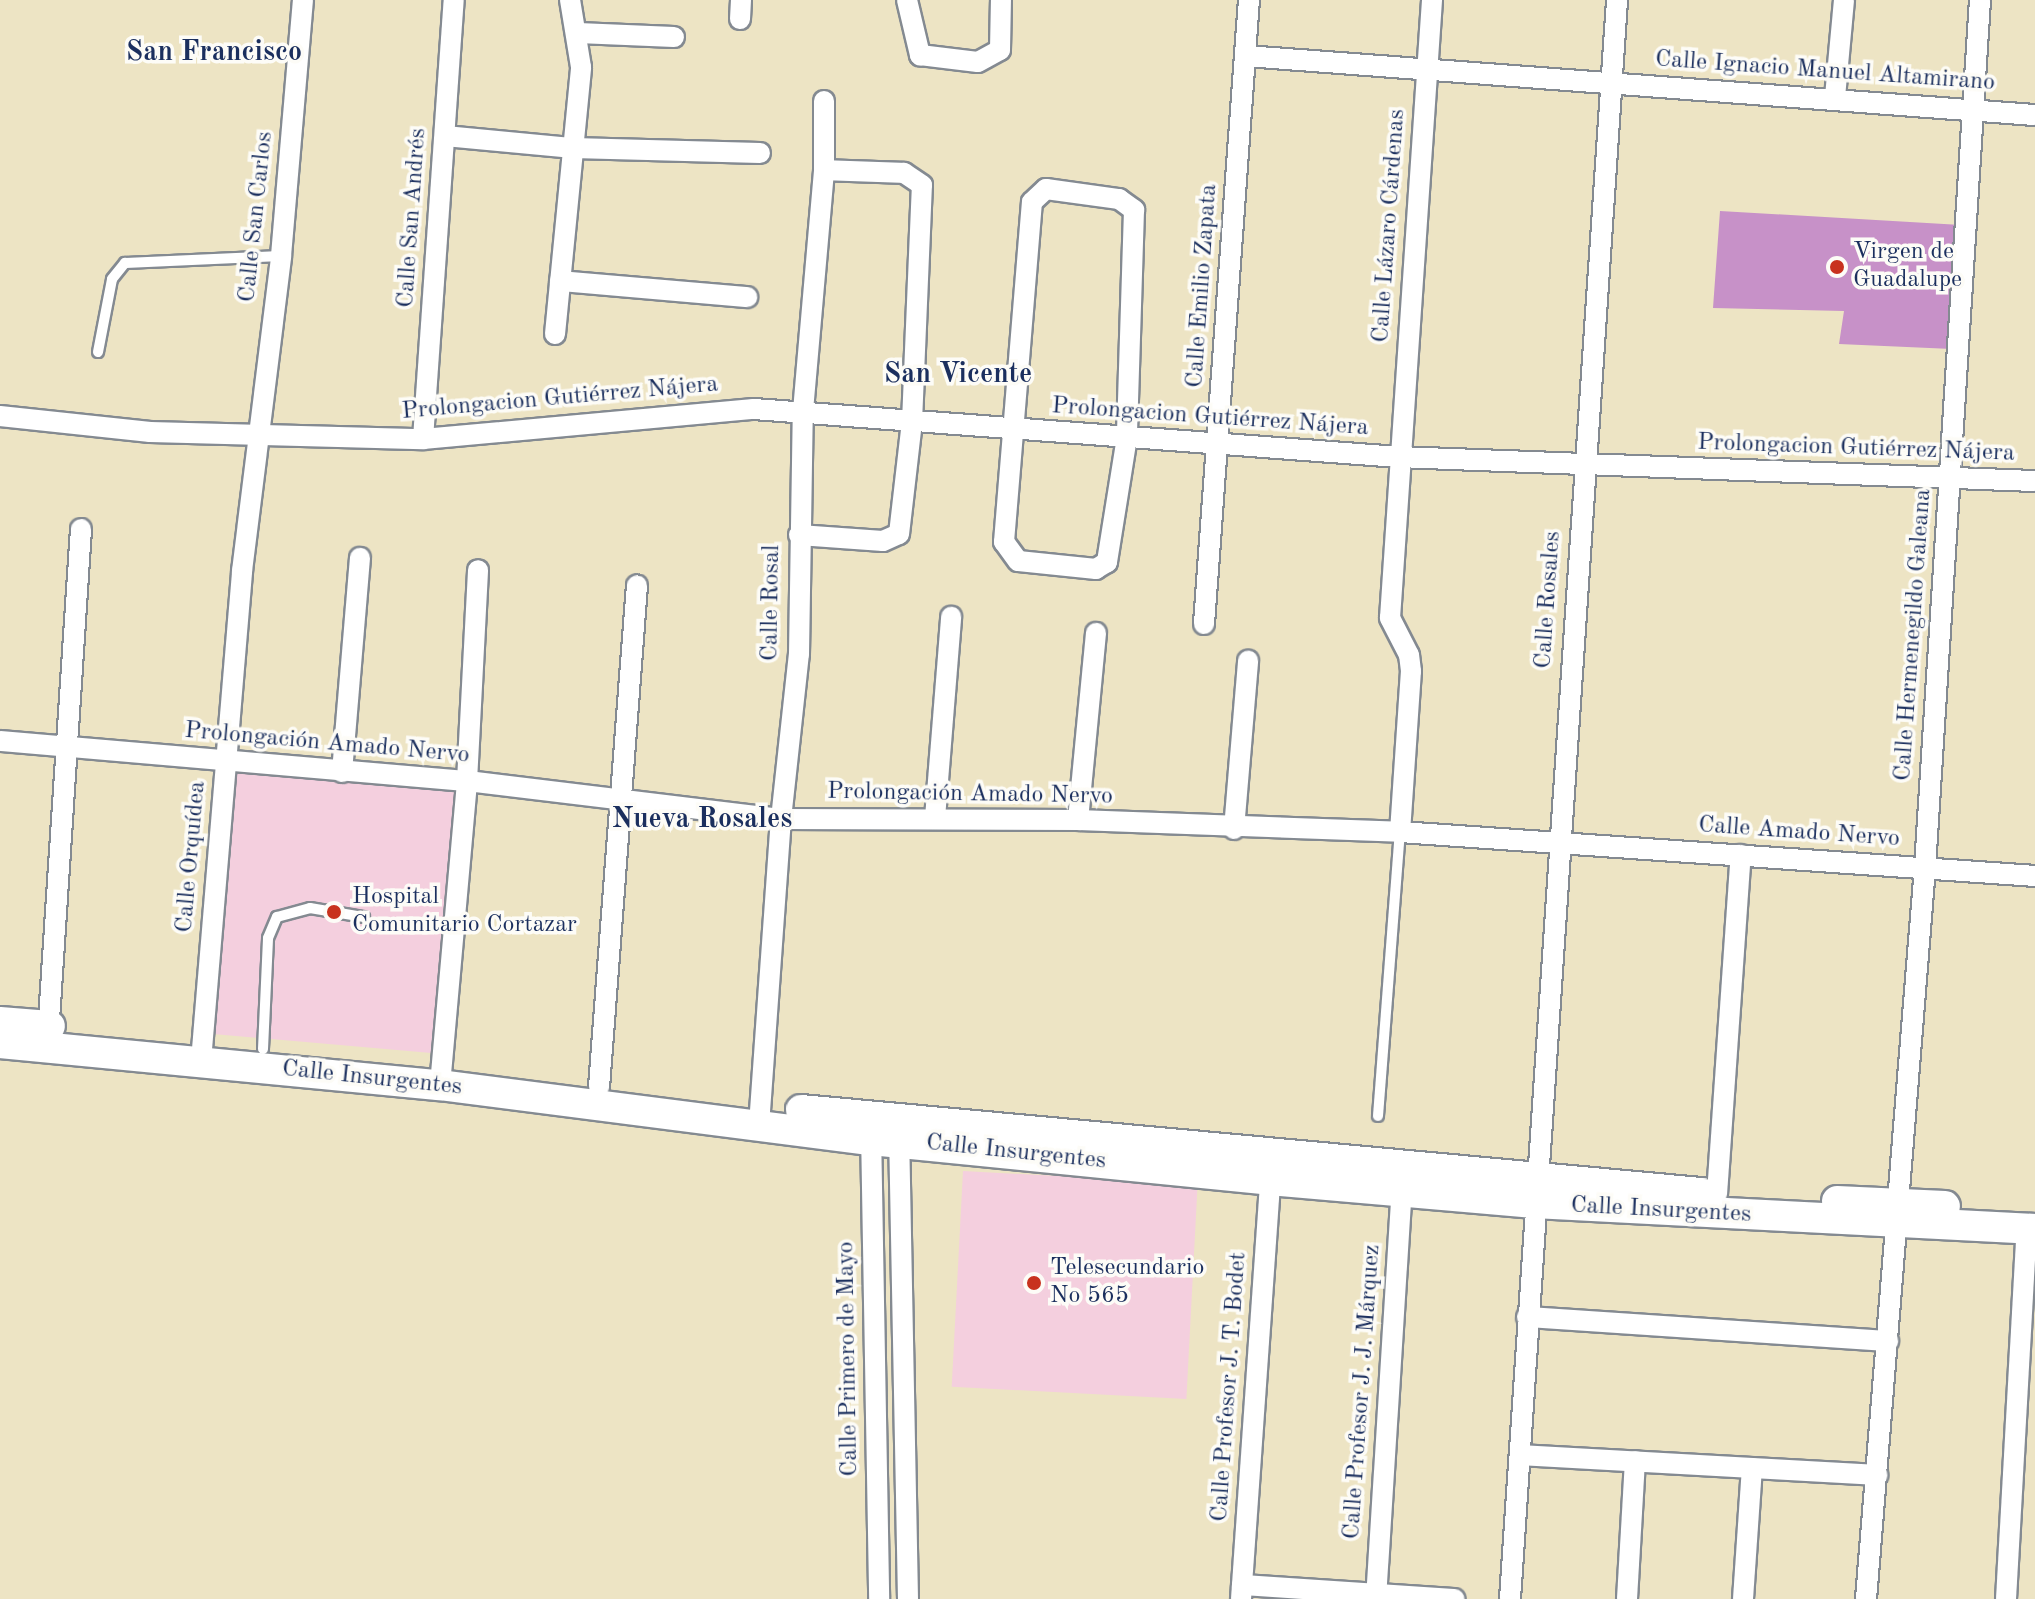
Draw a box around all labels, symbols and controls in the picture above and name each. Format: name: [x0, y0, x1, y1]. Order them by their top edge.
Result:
district label: San Francisco: [126, 36, 302, 70]
street label: Calle Ignacio Manuel Altamirano: [1654, 46, 1996, 98]
street label: Calle Lázaro Cárdenas: [1367, 108, 1413, 344]
street label: Calle San Andrés: [392, 127, 434, 309]
street label: Calle San Carlos: [234, 130, 280, 304]
street label: Calle Emilio Zapata: [1182, 183, 1224, 389]
place label: Virgen de Guadalupe: [1853, 239, 1962, 295]
marker: Virgen de Guadalupe: [1828, 258, 1846, 276]
district label: San Vicente: [884, 358, 1032, 392]
street label: Prolongacion Gutiérrez Nájera: [401, 371, 719, 427]
street label: Prolongacion Gutiérrez Nájera: [1051, 393, 1369, 443]
street label: Prolongacion Gutiérrez Nájera: [1697, 429, 2015, 469]
street label: Calle Hermenegildo Galeana: [1889, 488, 1939, 782]
street label: Calle Rosales: [1530, 530, 1568, 670]
street label: Calle Rosal: [757, 545, 787, 661]
street label: Prolongación Amado Nervo: [183, 717, 471, 771]
street label: Prolongación Amado Nervo: [827, 778, 1113, 812]
street label: Calle Orquídea: [171, 780, 213, 934]
district label: Nueva Rosales: [612, 803, 792, 837]
street label: Calle Amado Nervo: [1697, 812, 1901, 854]
place label: Hospital Comunitario Cortazar: [352, 884, 577, 940]
marker: Hospital Comunitario Cortazar: [323, 901, 345, 923]
street label: Calle Insurgentes: [281, 1055, 463, 1103]
street label: Calle Insurgentes: [925, 1129, 1107, 1177]
street label: Calle Insurgentes: [1570, 1192, 1752, 1230]
street label: Calle Primero de Mayo: [833, 1241, 865, 1477]
street label: Calle Profesor J. J. Márquez: [1338, 1244, 1388, 1540]
street label: Calle Profesor J. T. Bodet: [1206, 1251, 1254, 1523]
place label: Telesecundario No 565: [1050, 1255, 1204, 1311]
marker: Telesecundario No 565: [1025, 1274, 1043, 1292]

